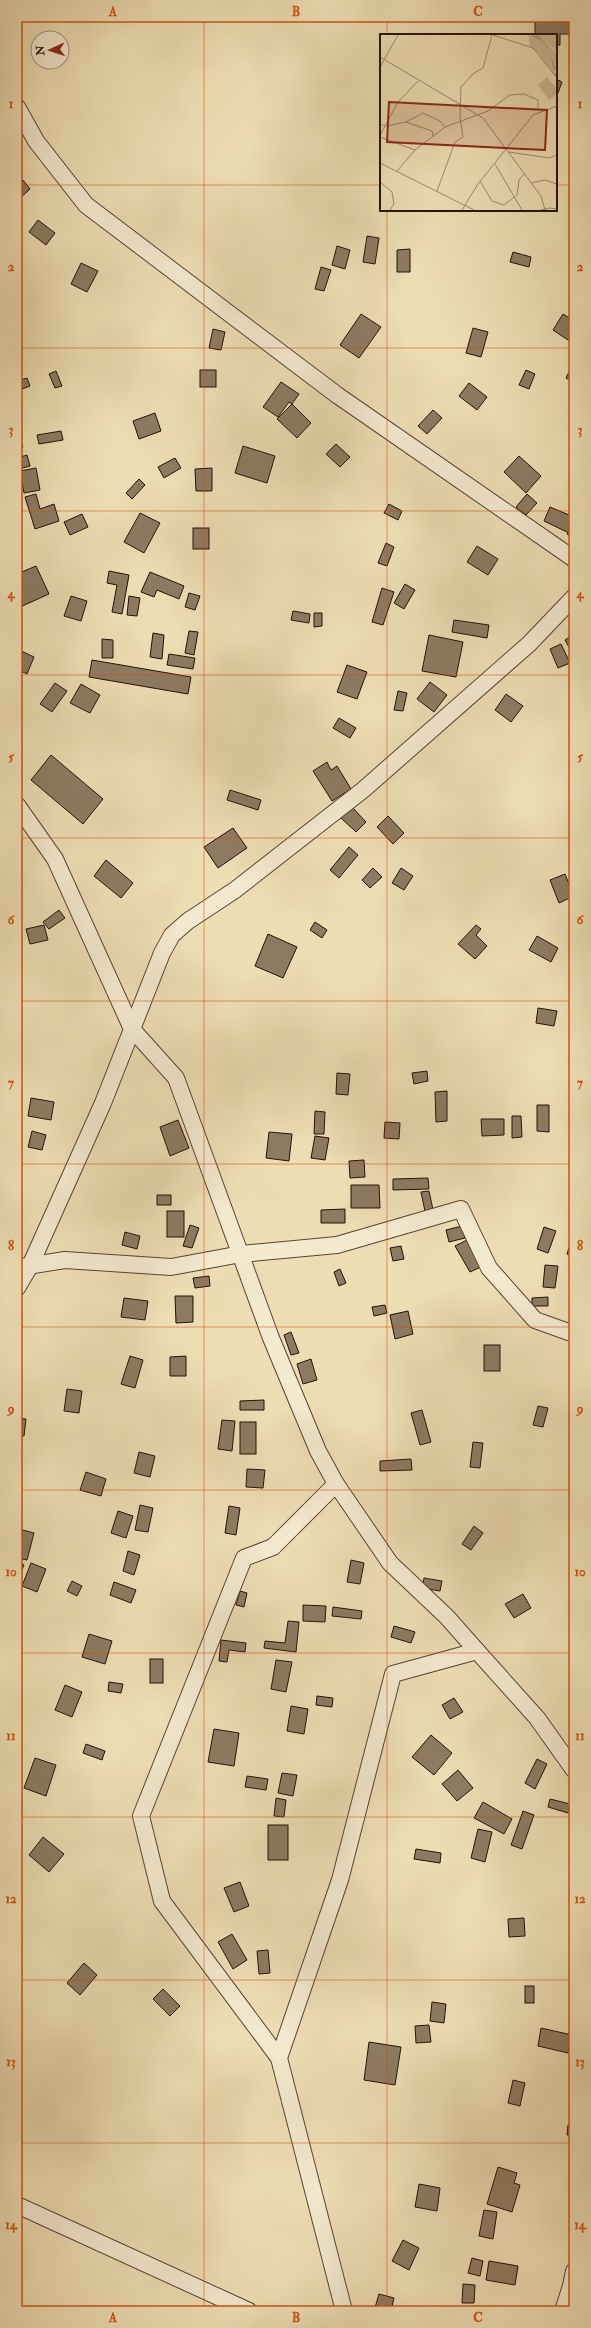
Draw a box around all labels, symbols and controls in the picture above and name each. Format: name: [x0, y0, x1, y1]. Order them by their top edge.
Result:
text: A: [108, 4, 118, 20]
text: B: [292, 4, 300, 20]
text: C: [473, 4, 483, 20]
north arrow: [30, 30, 70, 70]
inset map: [380, 34, 557, 211]
text: N: [34, 44, 47, 57]
text: 1: [9, 96, 14, 112]
text: 1: [578, 96, 583, 112]
text: 2: [8, 259, 15, 275]
text: 2: [577, 259, 584, 275]
text: 3: [9, 422, 14, 438]
text: 3: [578, 422, 583, 438]
text: 4: [6, 586, 15, 602]
text: 4: [575, 586, 584, 602]
text: 5: [8, 749, 14, 765]
text: 5: [577, 749, 583, 765]
text: 6: [8, 912, 16, 928]
text: 6: [577, 912, 585, 928]
text: 7: [8, 1075, 15, 1091]
text: 7: [577, 1075, 584, 1091]
text: 8: [8, 1238, 14, 1254]
text: 8: [577, 1238, 583, 1254]
text: 9: [6, 1401, 15, 1417]
text: 9: [575, 1401, 584, 1417]
text: 10: [5, 1564, 17, 1580]
text: 10: [574, 1564, 586, 1580]
text: 11: [6, 1728, 16, 1744]
text: 11: [575, 1728, 585, 1744]
text: 12: [5, 1891, 17, 1907]
text: 12: [574, 1891, 586, 1907]
text: 13: [6, 2054, 16, 2070]
text: 13: [575, 2054, 585, 2070]
text: 14: [5, 2217, 18, 2233]
text: 14: [574, 2217, 587, 2233]
text: A: [108, 2310, 118, 2326]
text: B: [292, 2310, 300, 2326]
text: C: [473, 2310, 483, 2326]

